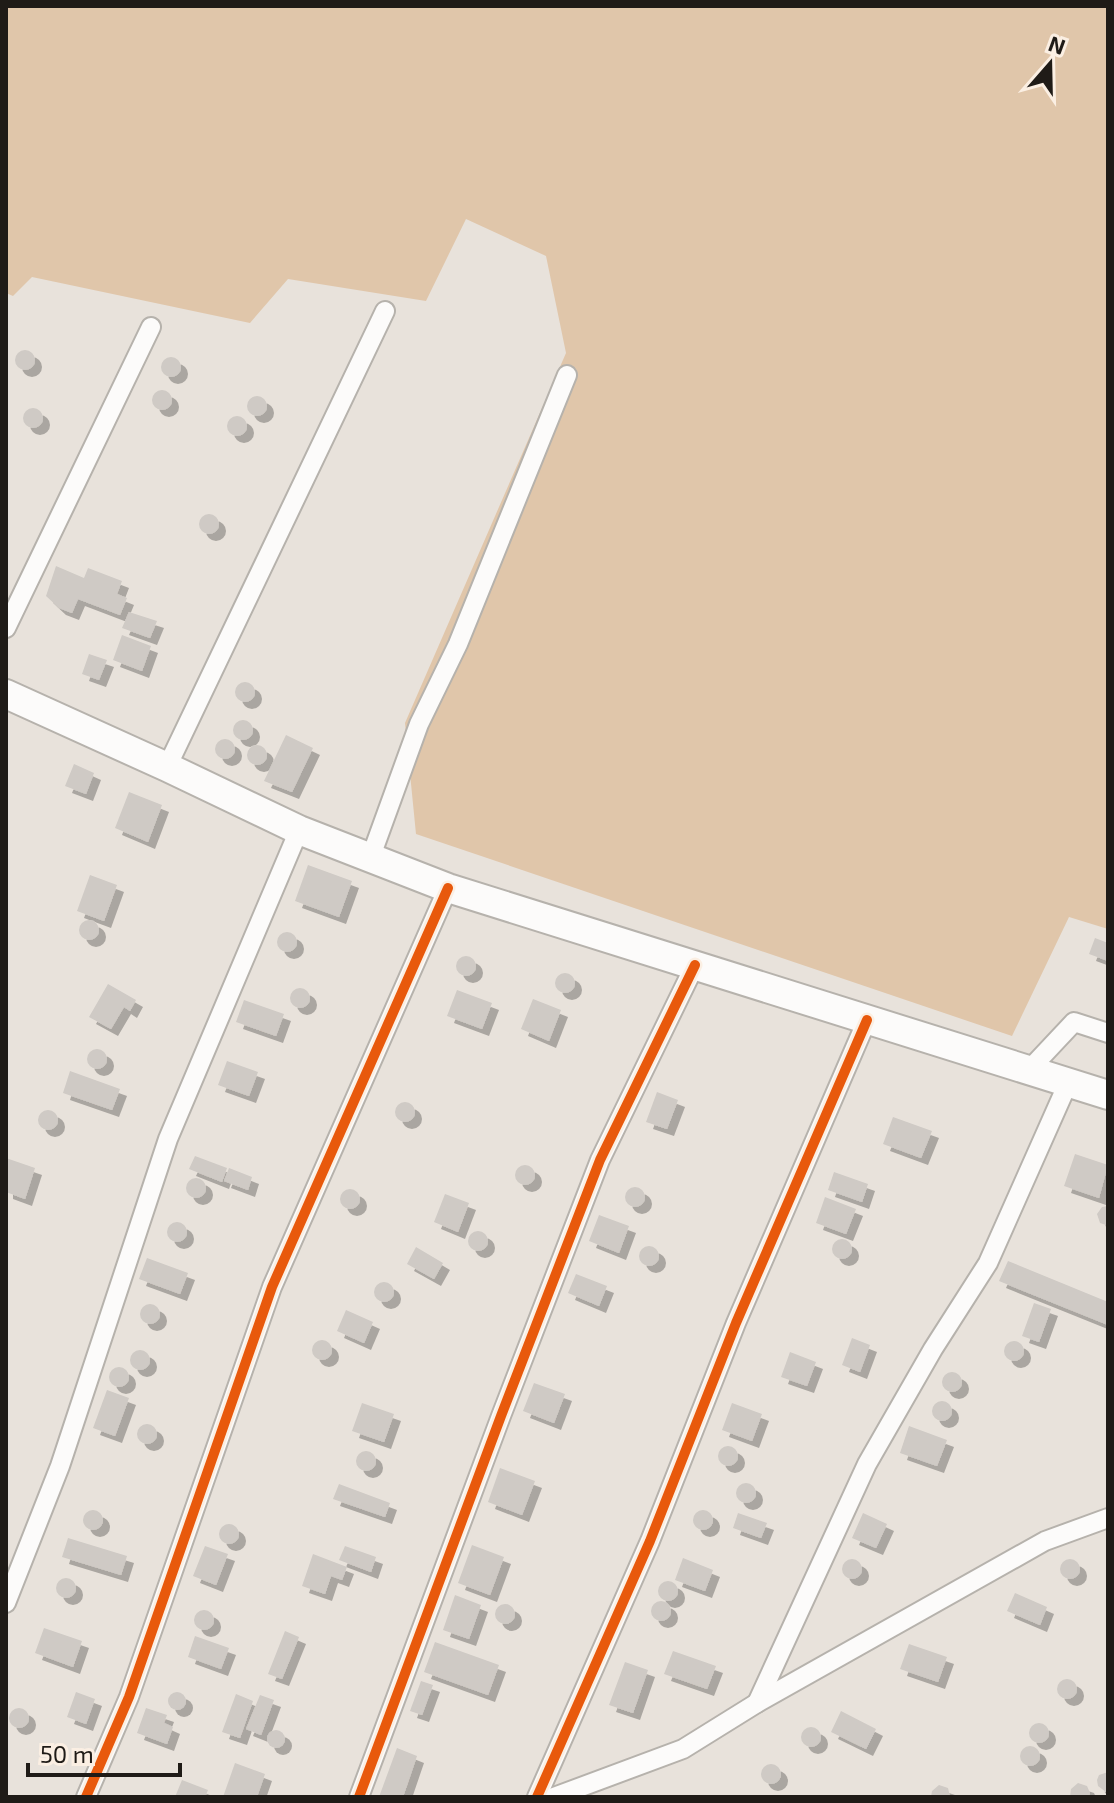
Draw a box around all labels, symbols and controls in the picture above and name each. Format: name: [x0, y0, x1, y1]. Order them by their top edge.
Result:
north arrow: [1010, 24, 1090, 104]
text: N: [1045, 29, 1069, 59]
scale bar: [28, 1727, 180, 1777]
text: 50 m: [40, 1739, 94, 1768]

